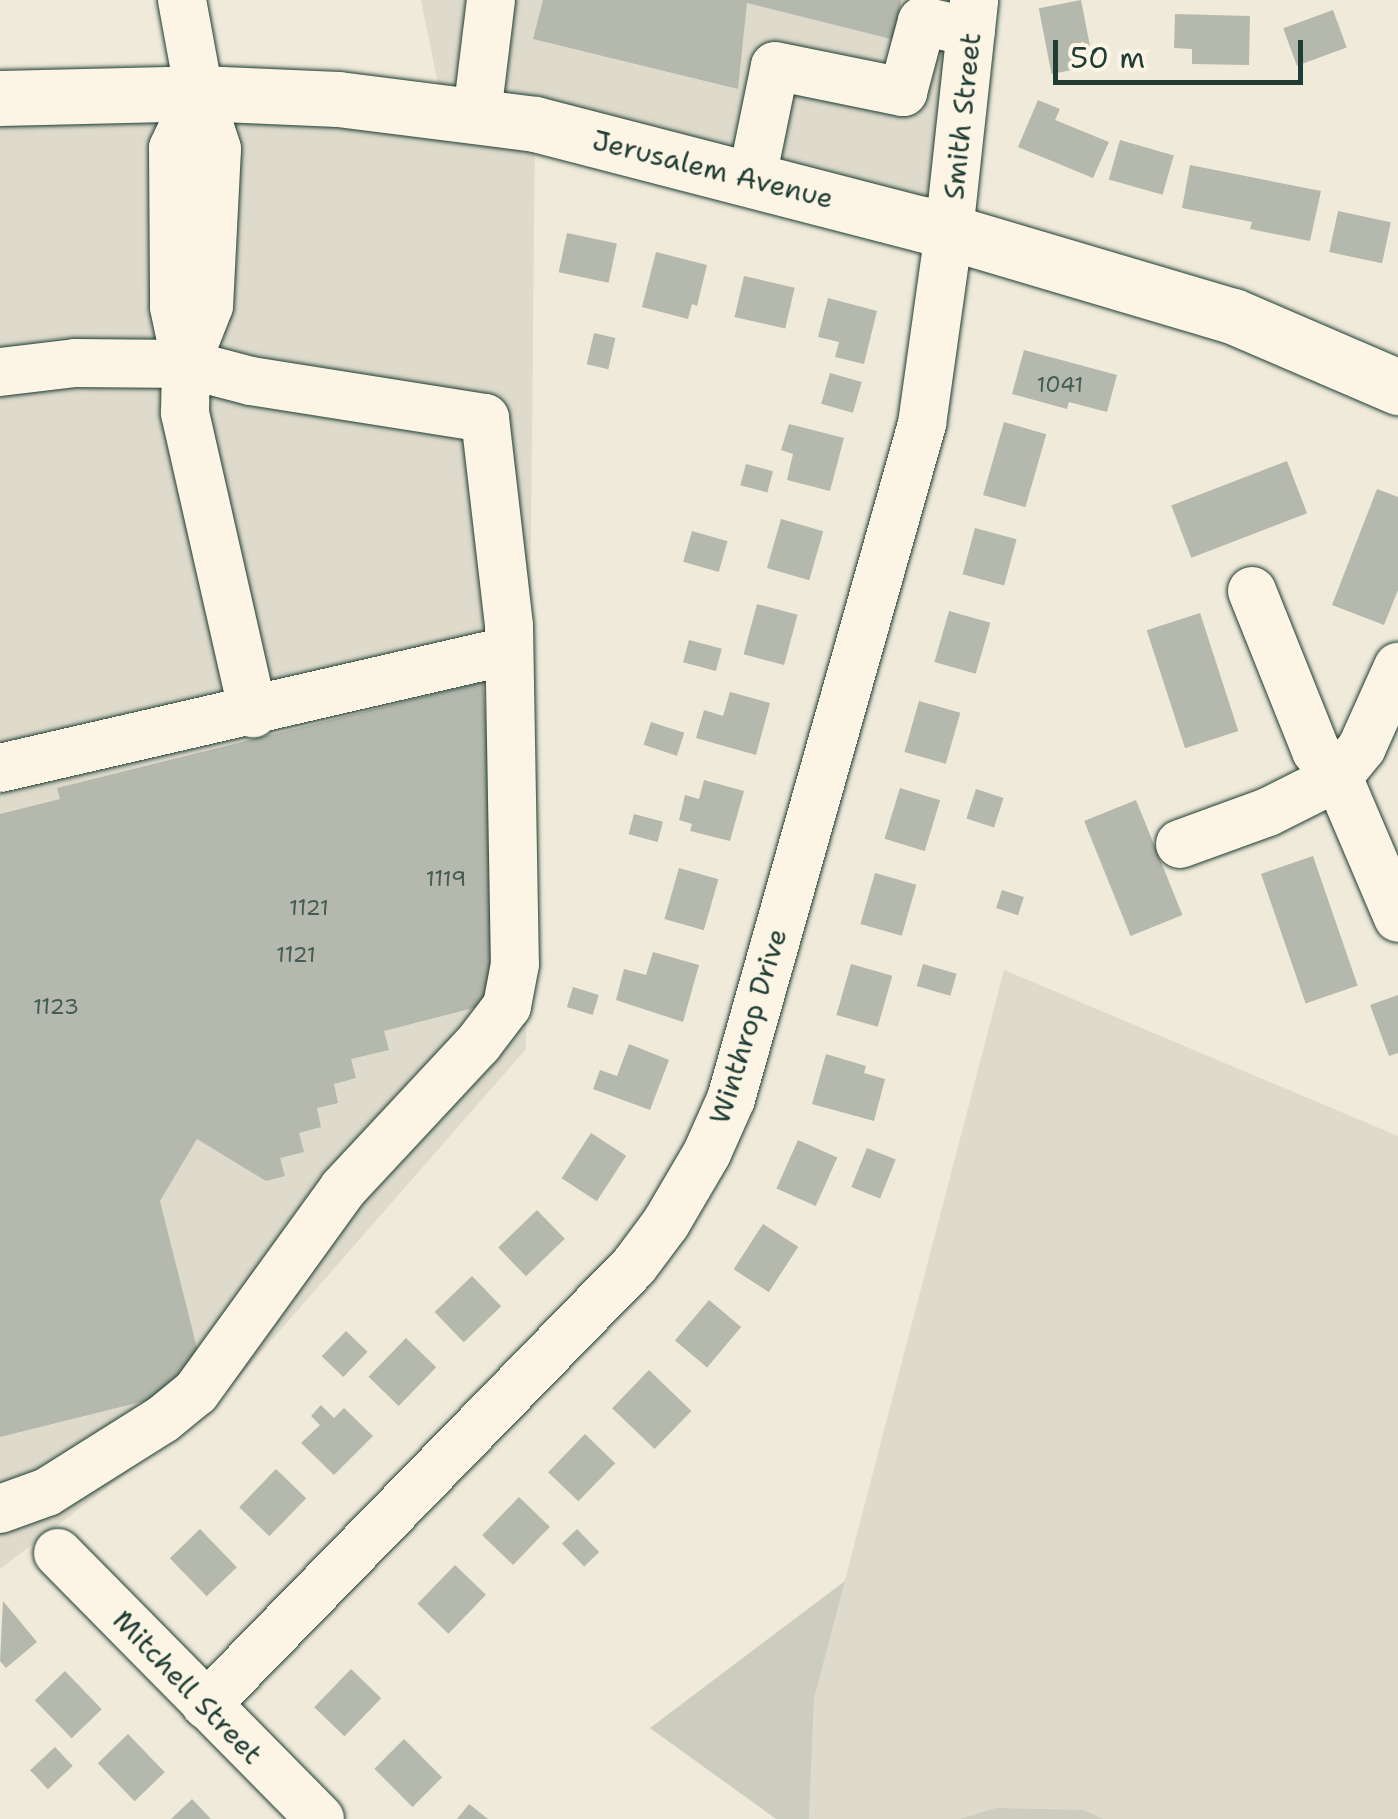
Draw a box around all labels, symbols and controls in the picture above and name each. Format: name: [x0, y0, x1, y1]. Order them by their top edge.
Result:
scale bar: [1058, 20, 1308, 82]
street label: Smith Street: [937, 31, 987, 201]
text: 50 m: [1070, 37, 1145, 78]
street label: Jerusalem Avenue: [589, 123, 837, 215]
house number: 1041: [1037, 372, 1083, 398]
house number: 1119: [426, 866, 466, 892]
house number: 1121: [289, 895, 329, 921]
street label: Winthrop Drive: [702, 924, 794, 1128]
house number: 1121: [276, 942, 316, 968]
house number: 1123: [33, 994, 79, 1020]
street label: Mitchell Street: [106, 1603, 270, 1771]

